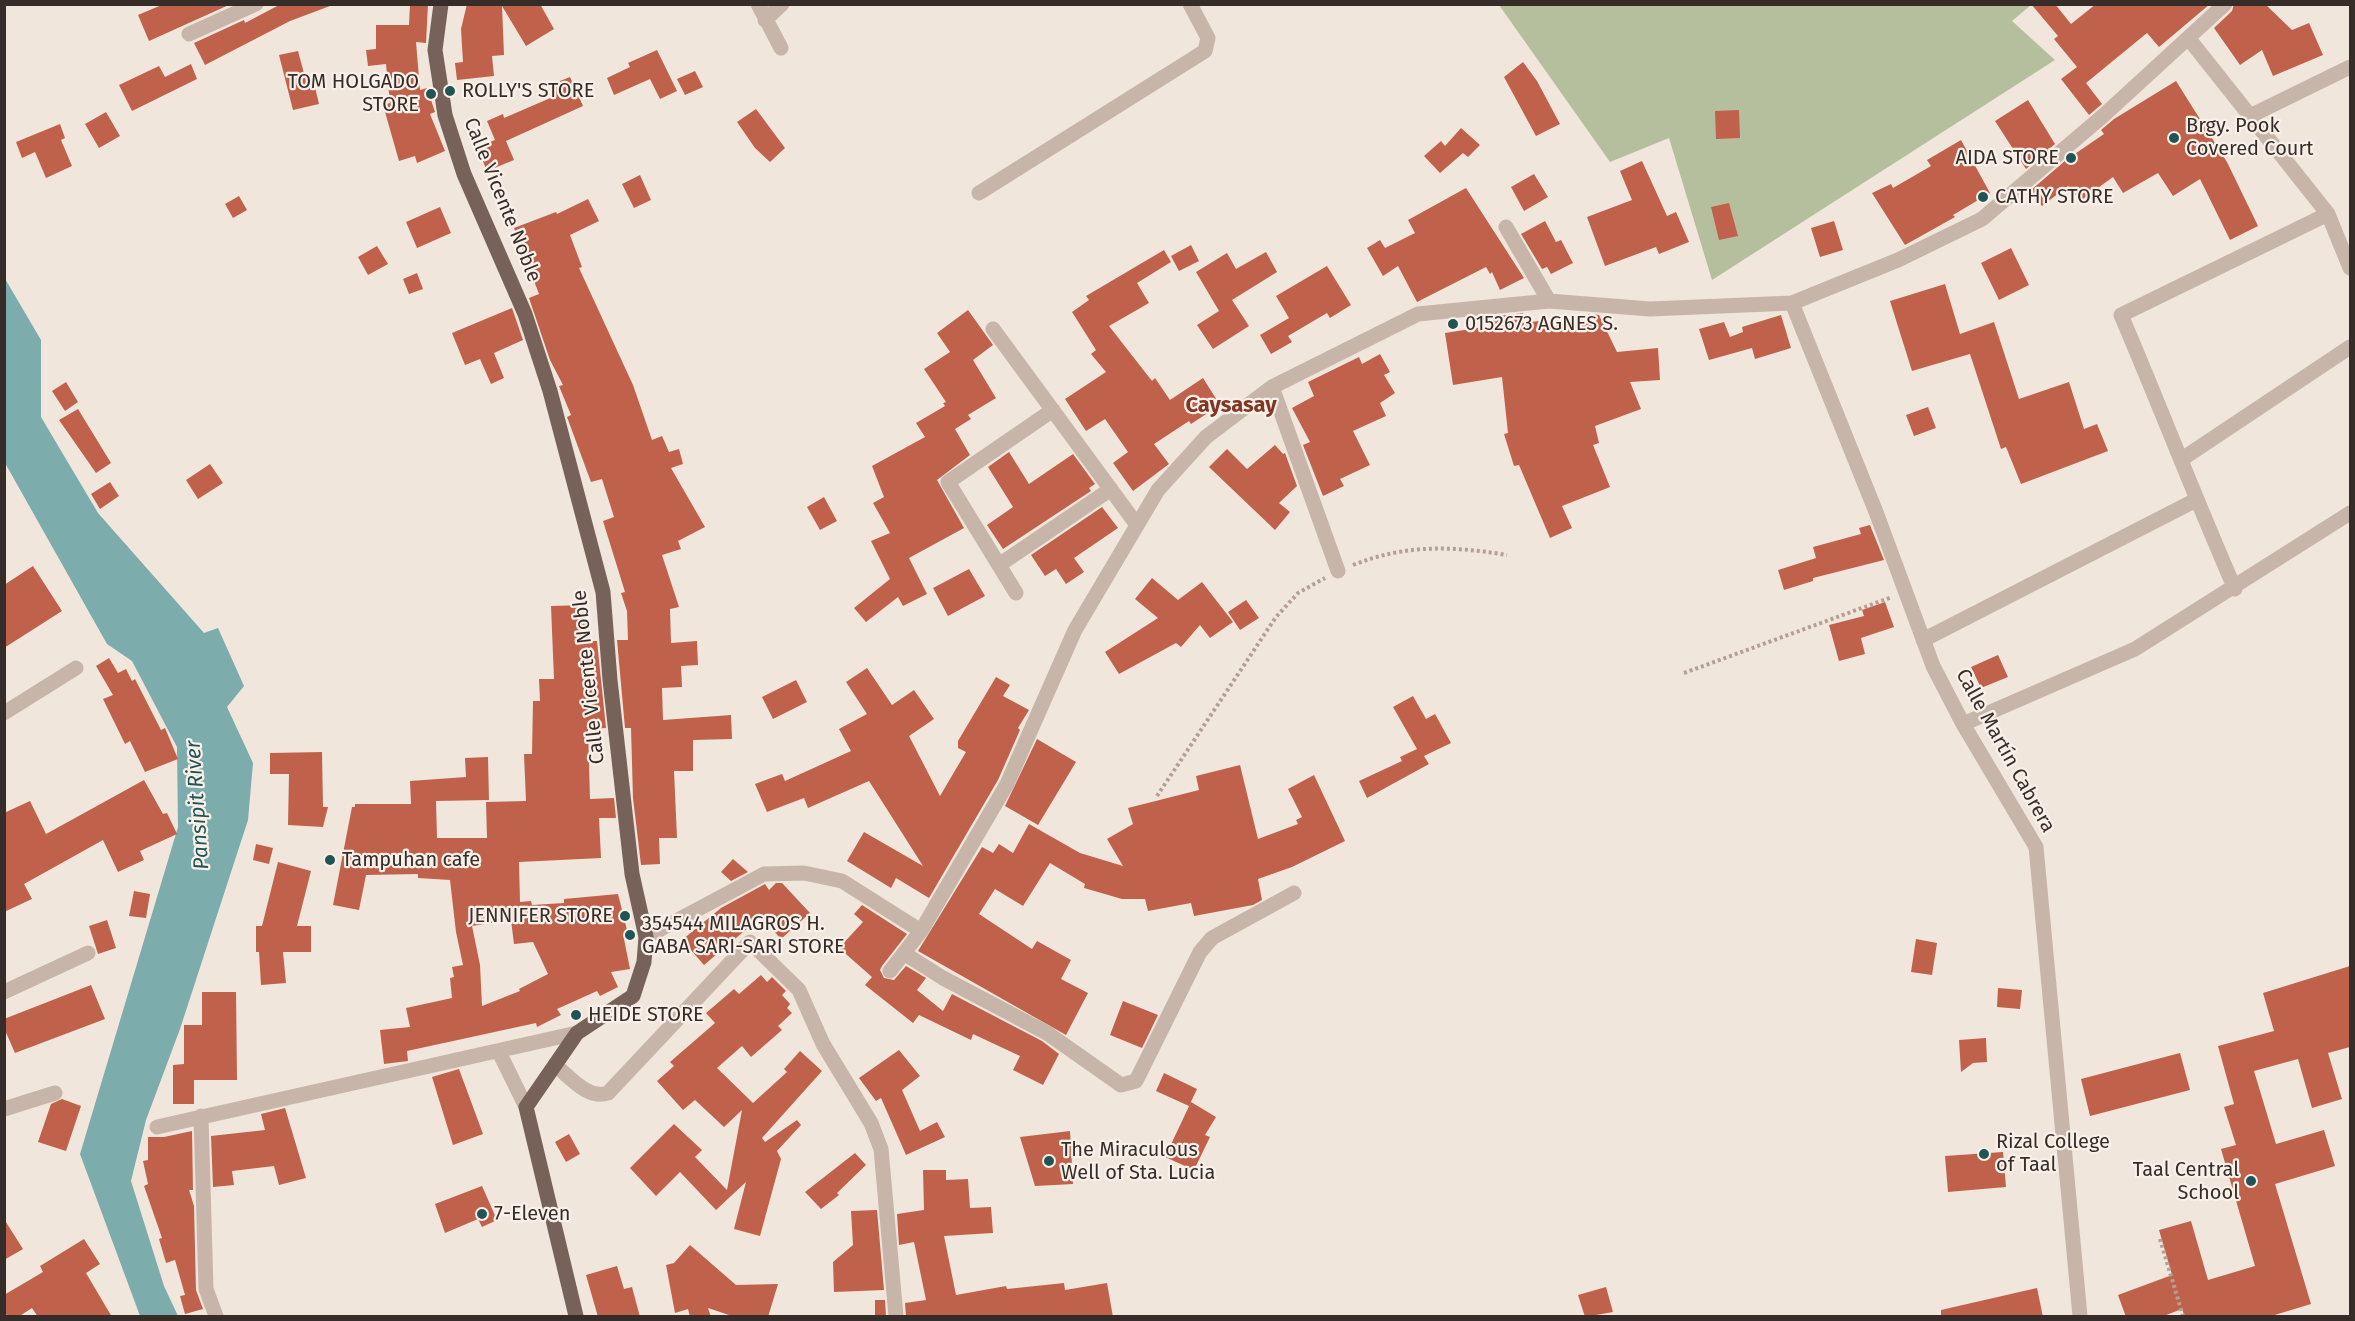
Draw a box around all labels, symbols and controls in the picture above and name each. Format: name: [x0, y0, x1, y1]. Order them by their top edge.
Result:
place label: TOM HOLGADO STORE: [288, 70, 419, 117]
place label: ROLLY'S STORE: [462, 79, 594, 103]
marker: ROLLY'S STORE: [443, 84, 457, 98]
marker: TOM HOLGADO STORE: [424, 87, 438, 101]
street label: Calle Vicente Noble: [458, 114, 546, 286]
place label: Brgy. Pook Covered Court: [2186, 114, 2313, 161]
marker: Brgy. Pook Covered Court: [2167, 131, 2181, 145]
place label: AIDA STORE: [1955, 146, 2059, 170]
marker: AIDA STORE: [2064, 151, 2078, 165]
place label: CATHY STORE: [1995, 185, 2114, 209]
marker: CATHY STORE: [1976, 190, 1990, 204]
place label: 0152673 AGNES S.: [1465, 312, 1618, 336]
marker: 0152673 AGNES S.: [1446, 317, 1460, 331]
district label: Caysasay: [1185, 393, 1277, 419]
street label: Calle Vicente Noble: [568, 589, 610, 765]
street label: Calle Martín Cabrera: [1950, 665, 2060, 837]
water label: Pansipit River: [181, 740, 215, 870]
place label: Tampuhan cafe: [342, 848, 480, 872]
marker: Tampuhan cafe: [323, 853, 337, 867]
place label: JENNIFER STORE: [468, 904, 613, 928]
marker: JENNIFER STORE: [618, 909, 632, 923]
place label: 354544 MILAGROS H. GABA SARI-SARI STORE: [642, 912, 845, 959]
marker: 354544 MILAGROS H. GABA SARI-SARI STORE: [623, 928, 637, 942]
place label: HEIDE STORE: [588, 1003, 704, 1027]
marker: HEIDE STORE: [569, 1008, 583, 1022]
place label: Rizal College of Taal: [1996, 1130, 2110, 1177]
place label: The Miraculous Well of Sta. Lucia: [1061, 1138, 1215, 1185]
marker: Rizal College of Taal: [1977, 1147, 1991, 1161]
marker: The Miraculous Well of Sta. Lucia: [1042, 1154, 1056, 1168]
place label: Taal Central School: [2133, 1158, 2239, 1205]
marker: Taal Central School: [2244, 1174, 2258, 1188]
place label: 7-Eleven: [494, 1202, 570, 1226]
marker: 7-Eleven: [475, 1207, 489, 1221]

